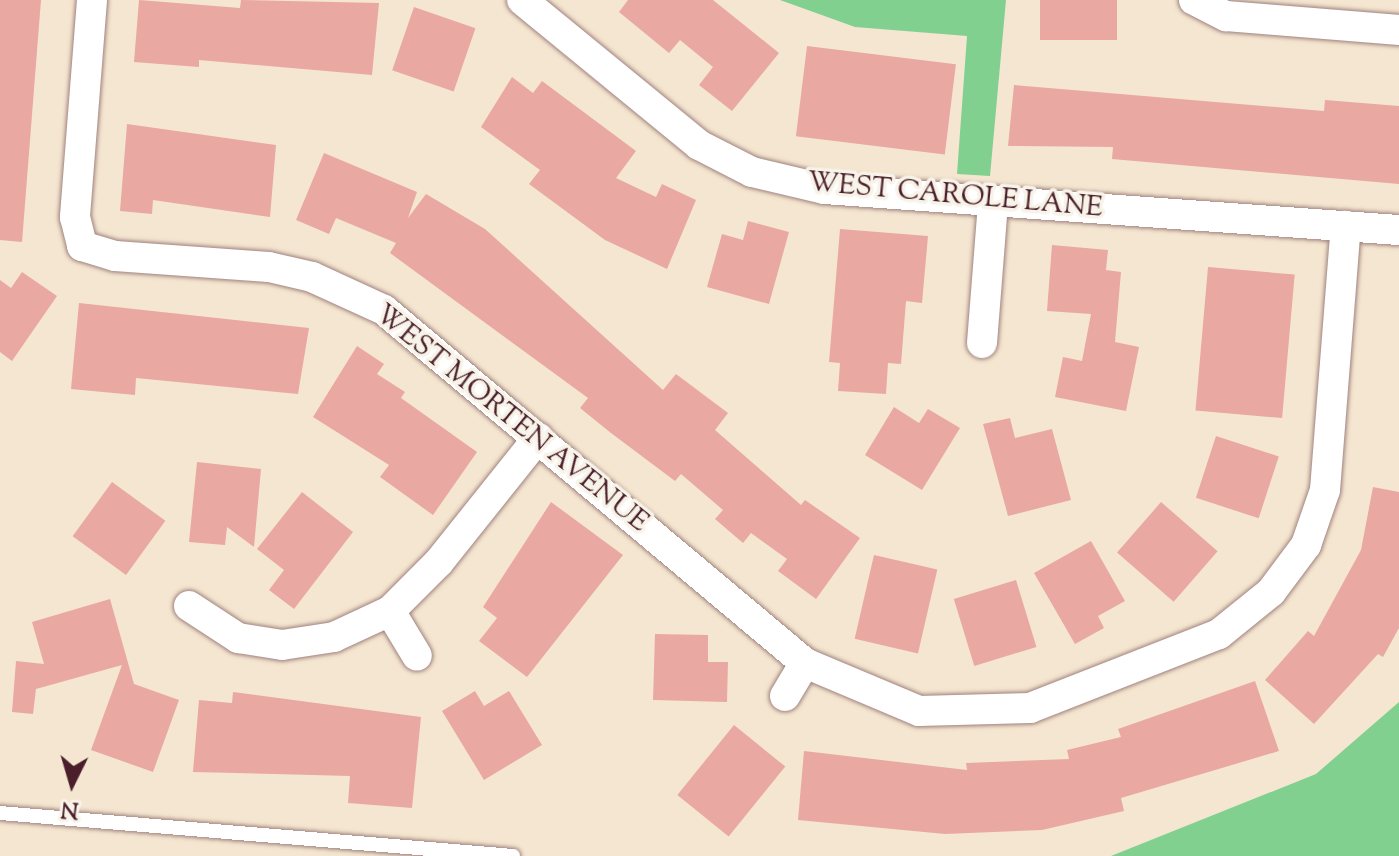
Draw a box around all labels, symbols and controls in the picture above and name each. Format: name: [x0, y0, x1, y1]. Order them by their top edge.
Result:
street label: WEST CAROLE LANE: [806, 166, 1104, 226]
street label: WEST MORTEN AVENUE: [367, 298, 655, 540]
north arrow: [32, 744, 112, 824]
text: N: [60, 791, 80, 825]

